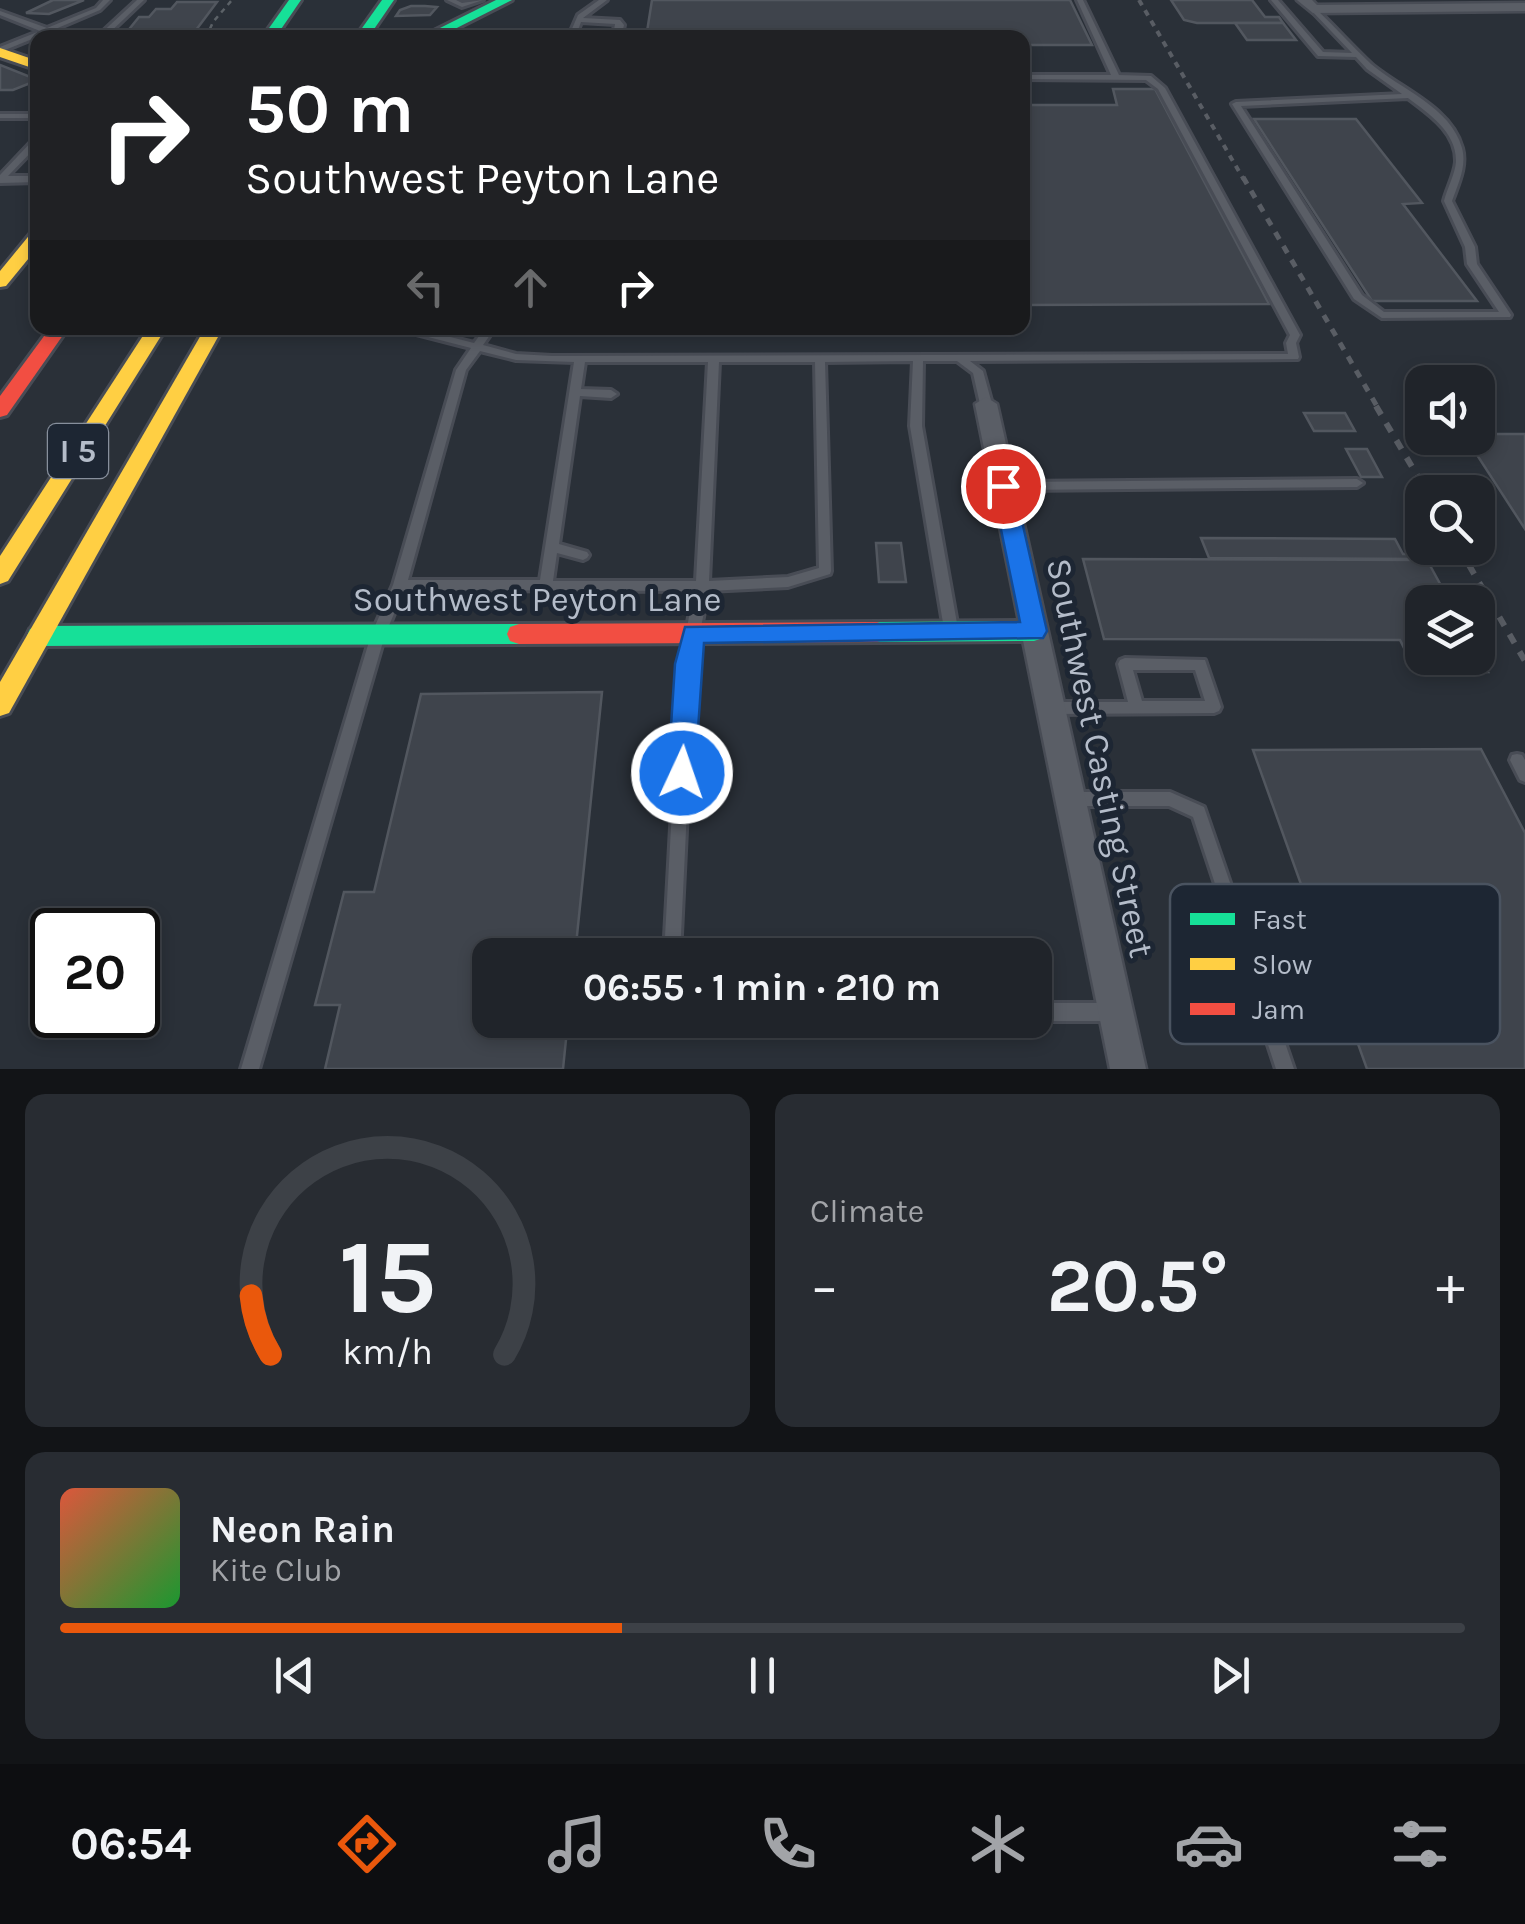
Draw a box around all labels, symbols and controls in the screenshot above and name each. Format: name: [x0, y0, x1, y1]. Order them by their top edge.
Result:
text: 50 m: [245, 68, 414, 150]
icon: right: [80, 70, 210, 200]
text: Southwest Peyton Lane: [245, 152, 719, 204]
icon: left: [398, 260, 453, 315]
icon: ahead: [503, 260, 558, 315]
icon: right: [608, 260, 663, 315]
map controls: [1405, 365, 1495, 675]
button: sound: [1405, 365, 1495, 455]
road number: I 5: [48, 424, 108, 478]
pin: [961, 444, 1046, 529]
icon: arrive: [976, 459, 1031, 514]
button: search: [1405, 475, 1495, 565]
street label: Southwest Casting Street: [1038, 555, 1162, 961]
street label: Southwest Peyton Lane: [352, 579, 722, 620]
button: layers: [1405, 585, 1495, 675]
position arrow: [630, 721, 734, 825]
legend: [1170, 884, 1500, 1044]
text: Fast: [1252, 903, 1307, 936]
speed limit sign: 20: [30, 908, 160, 1038]
text: Slow: [1252, 948, 1312, 981]
text: 06:55 · 1 min · 210 m: [583, 965, 941, 1010]
text: Jam: [1252, 993, 1305, 1026]
text: Climate: [810, 1193, 924, 1230]
text: 15: [339, 1217, 436, 1338]
text: 20.5°: [1047, 1242, 1228, 1330]
text: −: [810, 1254, 839, 1318]
text: +: [1436, 1254, 1465, 1318]
text: km/h: [342, 1331, 433, 1373]
text: Neon Rain: [210, 1507, 395, 1552]
text: Kite Club: [210, 1552, 342, 1589]
icon: previous: [267, 1648, 322, 1703]
icon: pause: [735, 1648, 790, 1703]
icon: next: [1203, 1648, 1258, 1703]
icon: directions: [332, 1809, 402, 1879]
icon: music: [542, 1809, 612, 1879]
icon: phone: [753, 1809, 823, 1879]
icon: climate: [963, 1809, 1033, 1879]
icon: car: [1174, 1809, 1244, 1879]
icon: filters: [1385, 1809, 1455, 1879]
text: 06:54: [70, 1818, 191, 1870]

